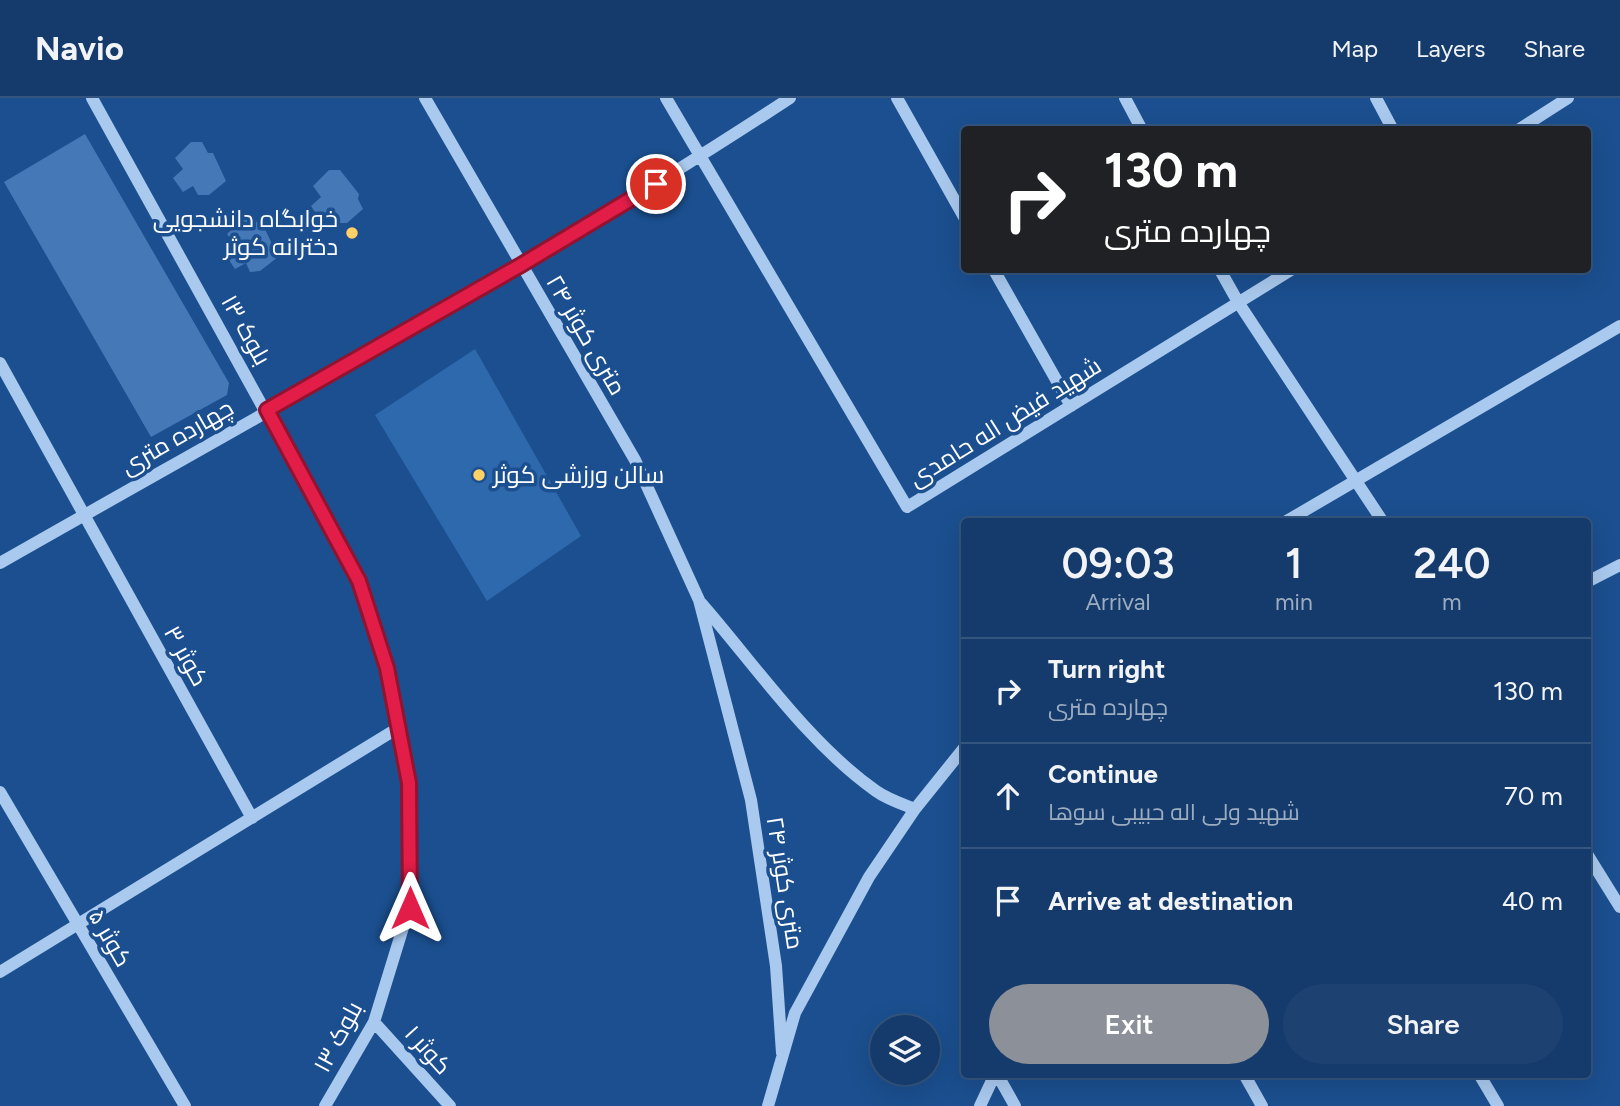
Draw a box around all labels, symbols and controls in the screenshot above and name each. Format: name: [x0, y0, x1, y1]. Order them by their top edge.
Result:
text: Navio: [35, 29, 124, 68]
text: Map: [1331, 34, 1378, 63]
text: Layers: [1416, 34, 1485, 63]
text: Share: [1523, 34, 1585, 63]
text: 130 m: [1104, 140, 1238, 199]
pin: [626, 154, 686, 214]
icon: right: [989, 154, 1080, 245]
icon: arrive: [637, 165, 675, 203]
place label: خوابگاه دانشجویی دخترانه کوثر: [153, 204, 338, 261]
text: چهارده متری: [1104, 212, 1271, 250]
marker: خوابگاه دانشجویی دخترانه کوثر: [344, 225, 360, 241]
street label: ۲۴ متری کوثر: [540, 269, 633, 400]
street label: بلوک ۱۳: [215, 289, 278, 370]
street label: شهید فیض اله حامدی: [903, 351, 1106, 493]
street label: چهارده متری: [115, 393, 239, 482]
place label: سالن ورزشی کوثر: [491, 460, 664, 489]
marker: سالن ورزشی کوثر: [471, 467, 487, 483]
text: 09:03: [1061, 538, 1175, 589]
text: 1: [1285, 538, 1303, 589]
text: 240: [1413, 538, 1491, 589]
text: Arrival: [1086, 588, 1150, 616]
text: min: [1275, 588, 1313, 616]
text: m: [1442, 588, 1462, 616]
street label: کوثر ۳: [158, 620, 215, 691]
text: Turn right: [1048, 653, 1165, 685]
icon: right: [989, 672, 1027, 710]
text: 130 m: [1493, 675, 1563, 707]
text: چهارده متری: [1048, 693, 1168, 721]
text: Continue: [1048, 758, 1158, 790]
icon: ahead: [989, 777, 1027, 815]
text: 70 m: [1504, 780, 1563, 812]
text: شهید ولی اله حبیبی سوها: [1048, 798, 1300, 826]
street label: ۲۴ متری کوثر: [761, 814, 810, 951]
position arrow: [373, 871, 447, 945]
icon: arrive: [989, 882, 1027, 920]
text: Arrive at destination: [1048, 885, 1293, 917]
text: 40 m: [1502, 885, 1563, 917]
street label: کوثر ۵: [82, 904, 138, 972]
button: Exit: [989, 984, 1269, 1064]
button: Share: [1283, 984, 1563, 1064]
street label: بلوک ۱۳: [307, 996, 368, 1077]
map controls: [870, 1015, 940, 1085]
button: layers: [870, 1015, 940, 1085]
street label: کوثر ۱: [399, 1019, 458, 1080]

